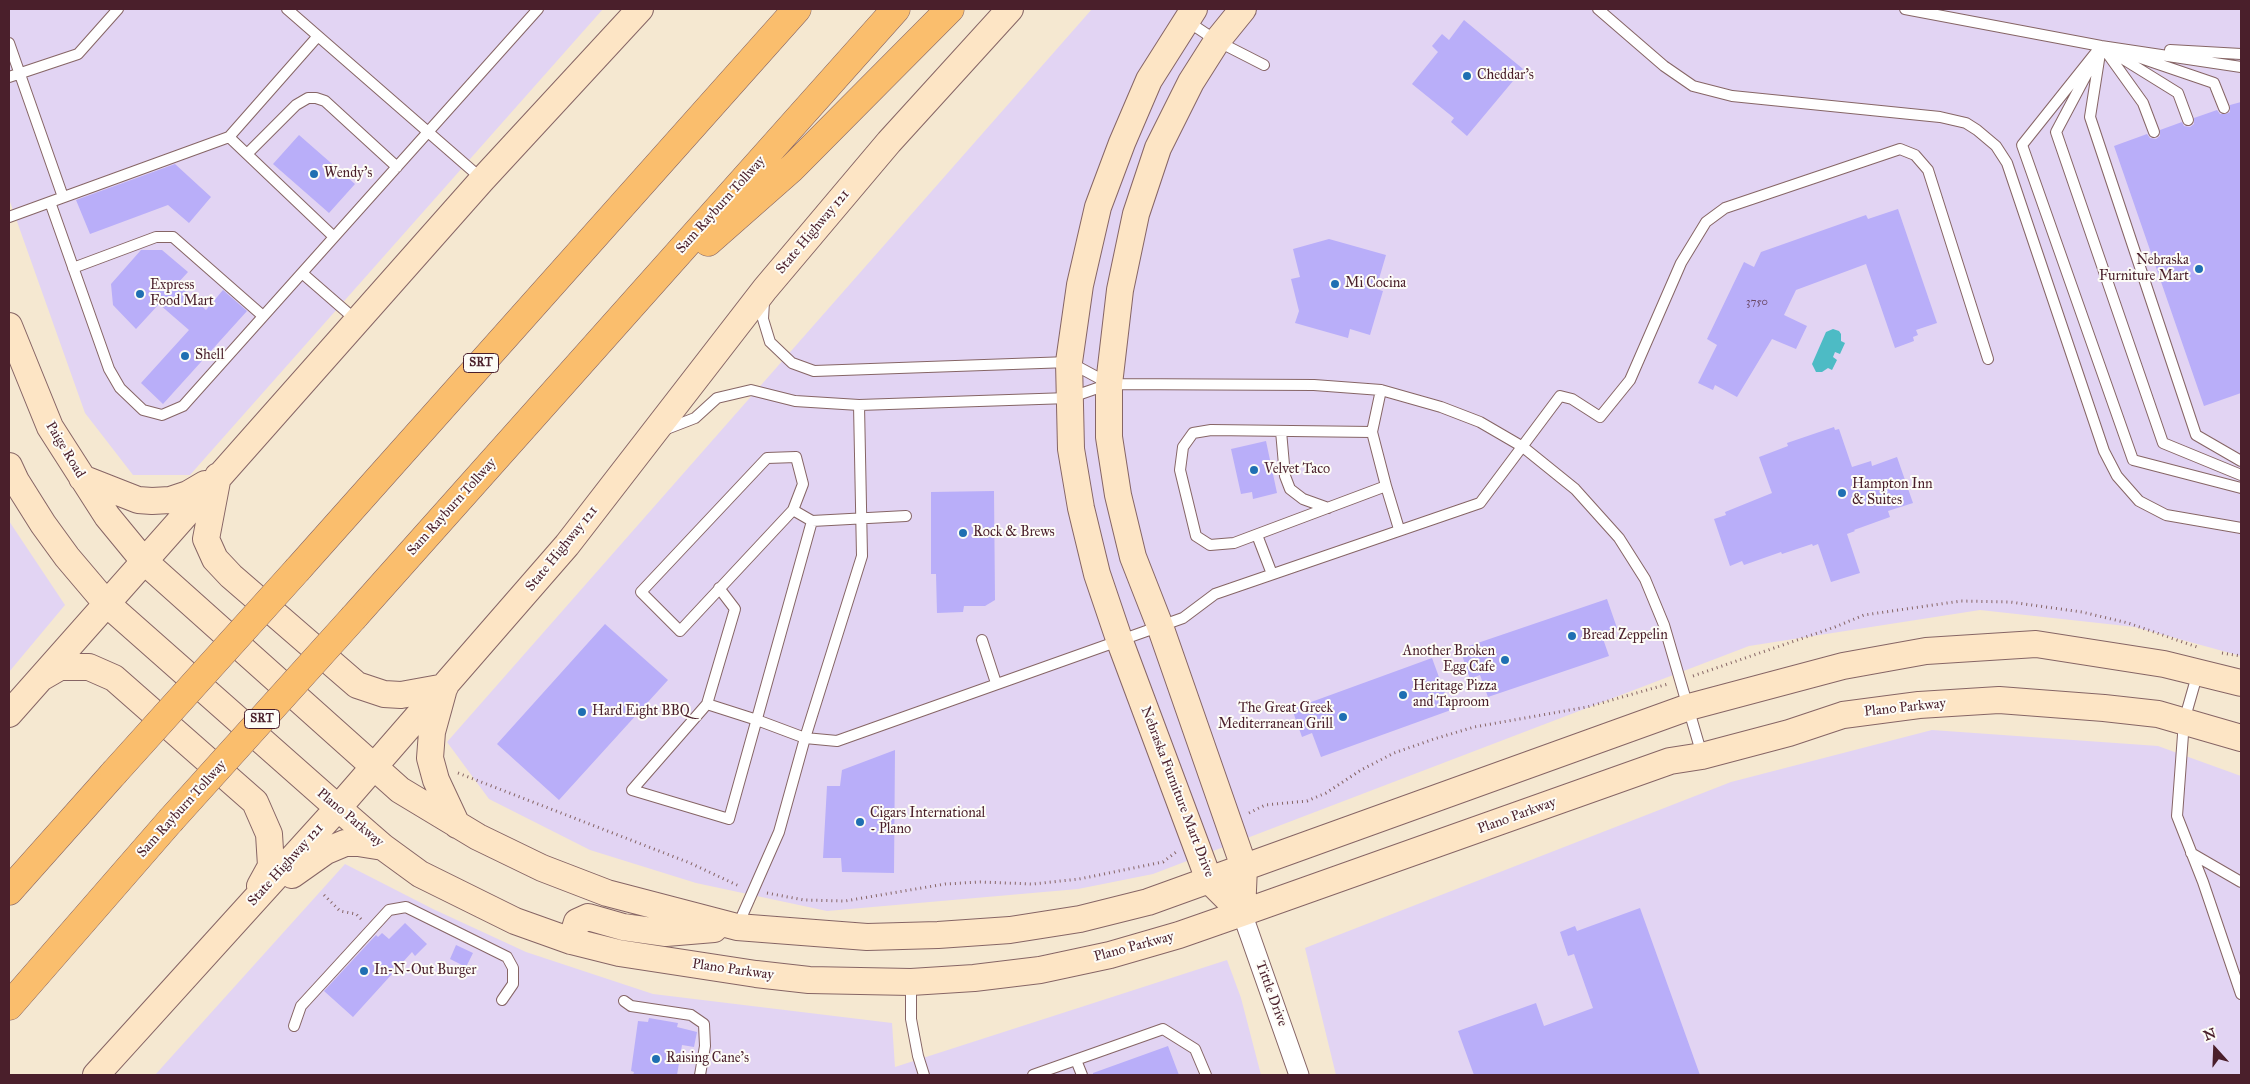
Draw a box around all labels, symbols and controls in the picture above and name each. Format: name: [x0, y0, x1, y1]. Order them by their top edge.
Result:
place label: Cheddar's: [1477, 68, 1534, 84]
marker: Cheddar's: [1461, 70, 1473, 82]
street label: Sam Rayburn Tollway: [673, 153, 769, 257]
place label: Wendy's: [324, 166, 372, 182]
marker: Wendy's: [308, 168, 320, 180]
street label: State Highway 121: [773, 186, 853, 278]
place label: Nebraska Furniture Mart: [2099, 253, 2189, 286]
marker: Nebraska Furniture Mart: [2193, 263, 2205, 275]
place label: Mi Cocina: [1345, 276, 1406, 292]
place label: Express Food Mart: [150, 278, 214, 310]
marker: Mi Cocina: [1329, 278, 1341, 290]
marker: Express Food Mart: [134, 288, 146, 300]
house number: 3750: [1746, 295, 1768, 309]
place label: Shell: [195, 348, 224, 364]
marker: Shell: [179, 350, 191, 362]
road number: SRT: [464, 353, 498, 372]
street label: Paige Road: [42, 419, 88, 481]
street label: Sam Rayburn Tollway: [404, 455, 500, 559]
place label: Velvet Taco: [1264, 462, 1330, 478]
marker: Velvet Taco: [1248, 464, 1260, 476]
place label: Hampton Inn & Suites: [1852, 477, 1933, 510]
marker: Hampton Inn & Suites: [1836, 487, 1848, 499]
street label: State Highway 121: [522, 503, 602, 595]
place label: Rock & Brews: [973, 525, 1055, 541]
marker: Rock & Brews: [957, 527, 969, 539]
place label: Bread Zeppelin: [1582, 628, 1668, 644]
marker: Bread Zeppelin: [1566, 630, 1578, 642]
place label: Another Broken Egg Cafe: [1403, 644, 1495, 676]
marker: Another Broken Egg Cafe: [1499, 654, 1511, 666]
place label: Heritage Pizza and Taproom: [1413, 679, 1497, 712]
marker: Heritage Pizza and Taproom: [1397, 689, 1409, 701]
street label: Plano Parkway: [1863, 695, 1947, 721]
place label: The Great Greek Mediterranean Grill: [1218, 701, 1333, 734]
place label: Hard Eight BBQ: [592, 704, 690, 720]
street label: Nebraska Furniture Mart Drive: [1137, 704, 1217, 880]
marker: Hard Eight BBQ: [576, 706, 588, 718]
road number: SRT: [244, 710, 280, 729]
marker: The Great Greek Mediterranean Grill: [1337, 711, 1349, 723]
street label: Sam Rayburn Tollway: [134, 757, 230, 861]
street label: Plano Parkway: [313, 785, 387, 851]
street label: Plano Parkway: [1476, 794, 1558, 838]
place label: Cigars International - Plano: [870, 806, 985, 839]
marker: Cigars International - Plano: [854, 816, 866, 828]
street label: State Highway 121: [245, 820, 327, 910]
street label: Plano Parkway: [1092, 928, 1176, 966]
street label: Plano Parkway: [691, 956, 775, 984]
street label: Tittle Drive: [1251, 959, 1291, 1029]
place label: In-N-Out Burger: [374, 963, 477, 979]
marker: In-N-Out Burger: [358, 965, 370, 977]
north arrow: [2190, 1024, 2240, 1074]
text: N: [2201, 1024, 2218, 1044]
place label: Raising Cane's: [666, 1051, 749, 1067]
marker: Raising Cane's: [650, 1053, 662, 1065]

